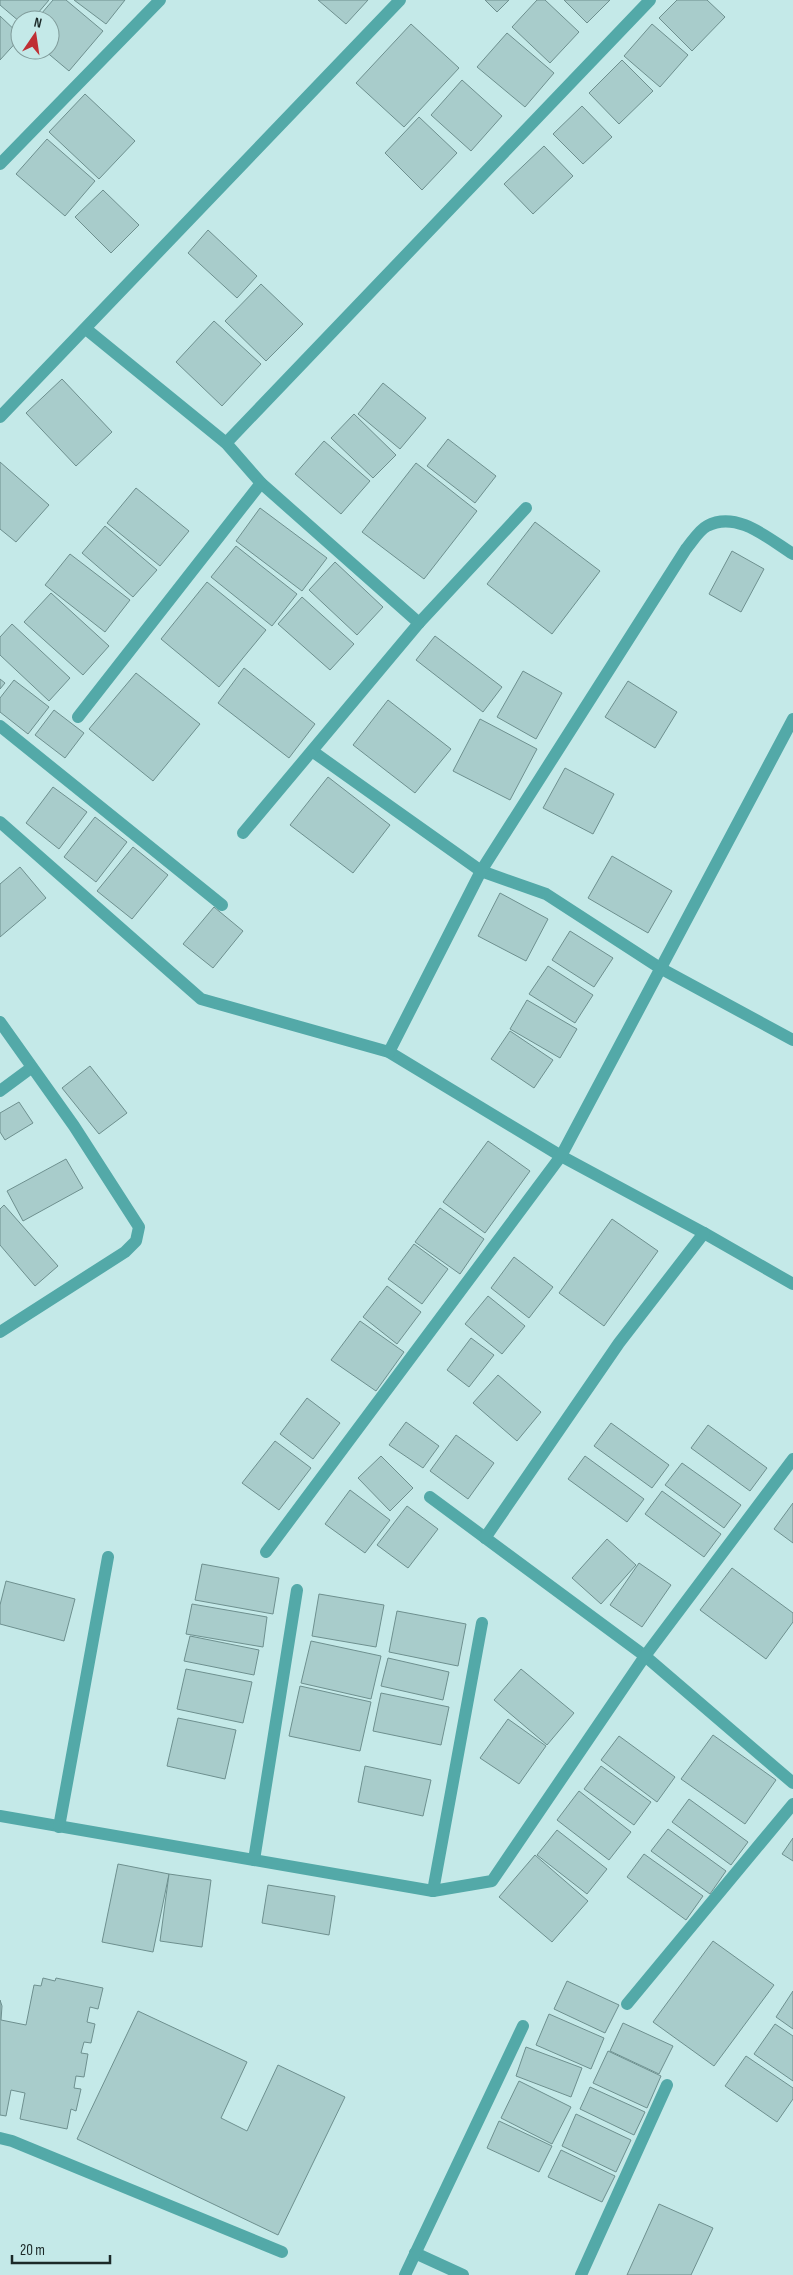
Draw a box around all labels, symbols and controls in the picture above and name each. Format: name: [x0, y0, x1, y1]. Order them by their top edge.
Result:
north arrow: [10, 10, 60, 60]
text: N: [32, 14, 43, 32]
scale bar: [12, 2232, 110, 2264]
text: 20 m: [20, 2241, 45, 2260]

